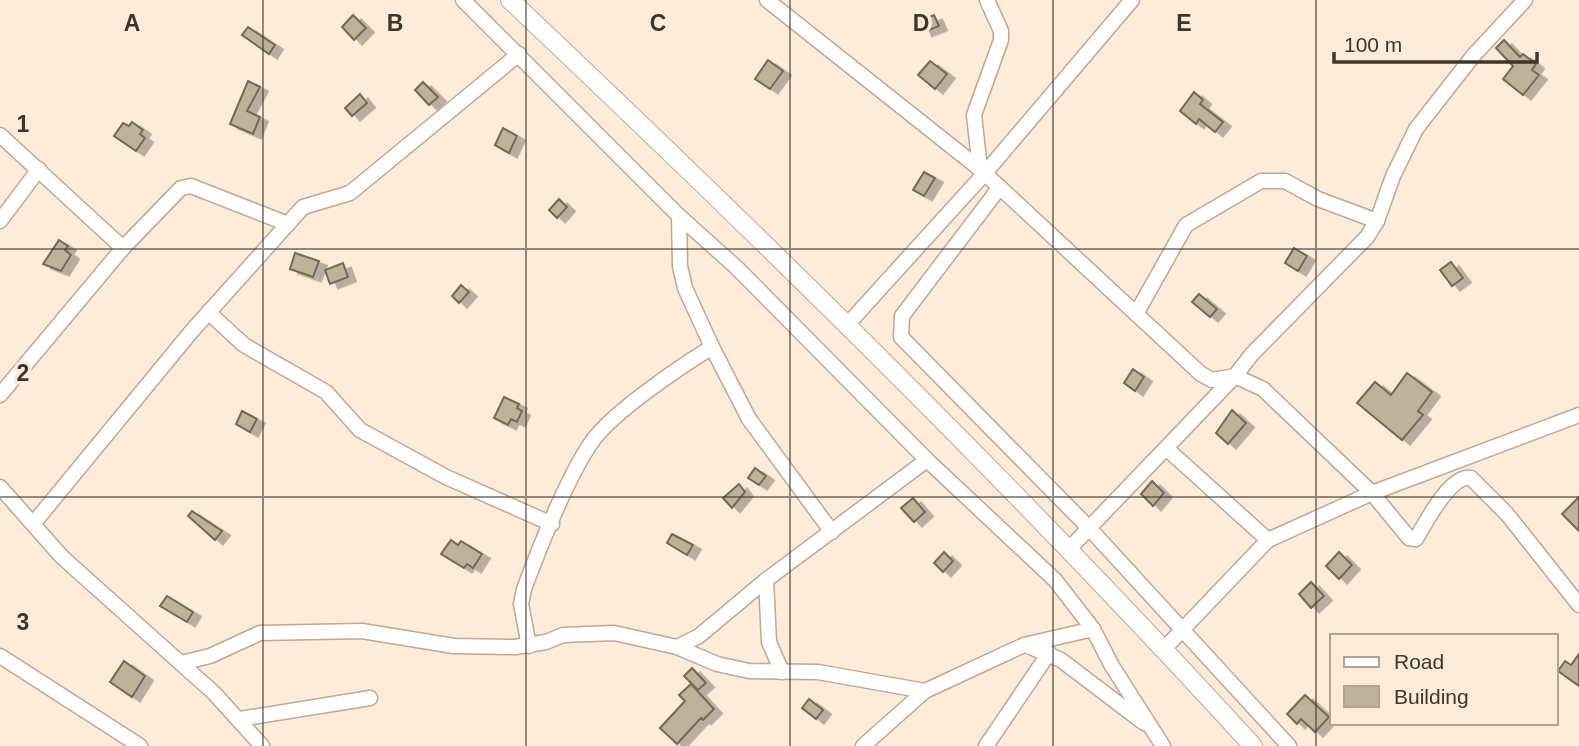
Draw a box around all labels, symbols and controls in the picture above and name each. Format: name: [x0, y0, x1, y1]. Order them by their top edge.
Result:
text: A: [124, 10, 140, 36]
text: B: [387, 10, 403, 36]
text: C: [650, 10, 666, 36]
text: D: [913, 10, 929, 36]
text: E: [1176, 10, 1192, 36]
scale bar: [1334, 21, 1537, 65]
text: 100 m: [1344, 33, 1402, 56]
text: 1: [17, 111, 30, 137]
text: 2: [17, 360, 29, 386]
text: 3: [17, 609, 29, 635]
legend: [1330, 634, 1558, 725]
text: Road: [1394, 650, 1444, 673]
text: Building: [1394, 685, 1469, 708]

